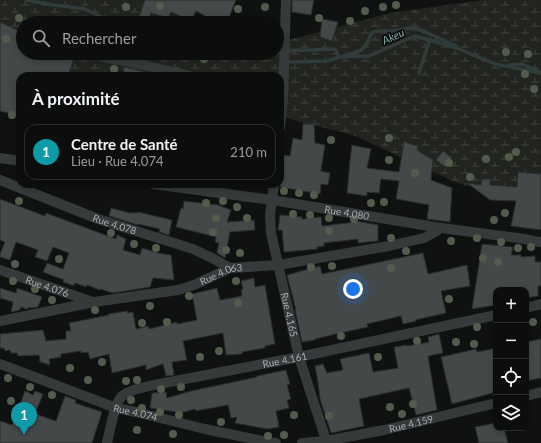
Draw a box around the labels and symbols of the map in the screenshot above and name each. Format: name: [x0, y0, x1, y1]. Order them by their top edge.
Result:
water label: Akeu: [379, 25, 406, 47]
street label: Rue 4.080: [324, 203, 370, 222]
street label: Rue 4.078: [91, 212, 138, 237]
street label: Rue 4.063: [198, 261, 243, 287]
street label: Rue 4.076: [24, 273, 71, 299]
your location: [343, 279, 363, 299]
street label: Rue 4.165: [279, 291, 300, 338]
street label: Rue 4.161: [261, 349, 308, 370]
pin: 1: [11, 402, 37, 435]
street label: Rue 4.074: [112, 402, 159, 423]
street label: Rue 4.159: [388, 412, 435, 435]

